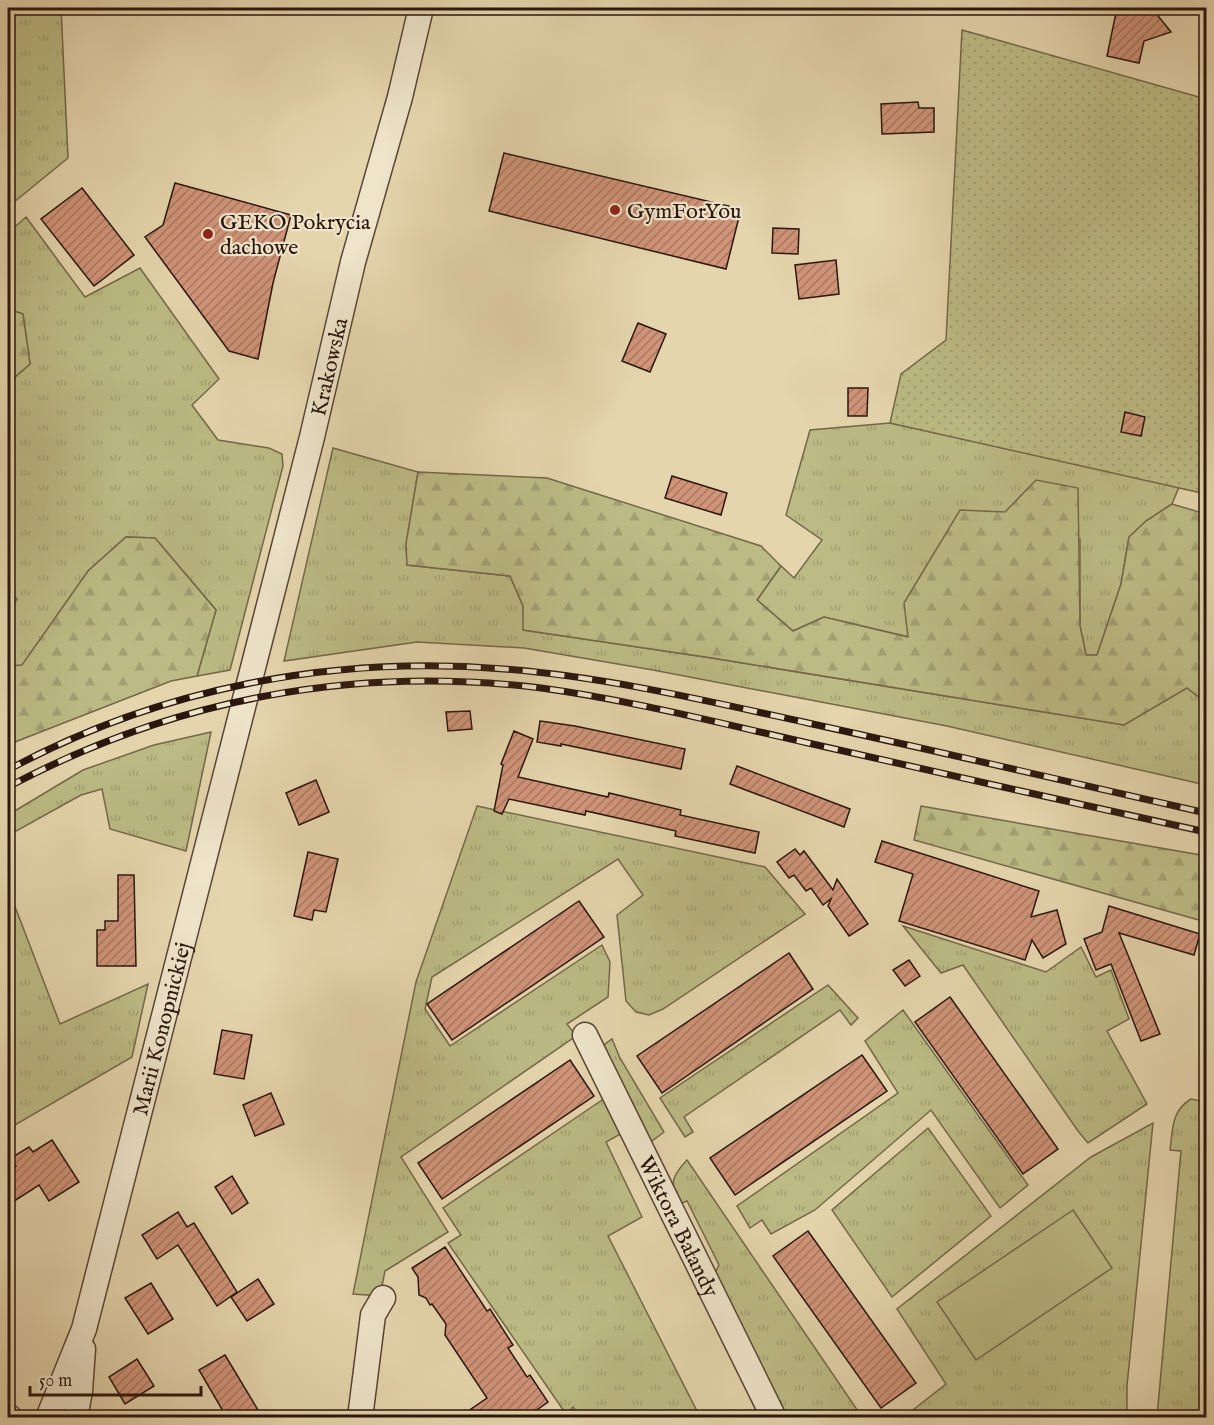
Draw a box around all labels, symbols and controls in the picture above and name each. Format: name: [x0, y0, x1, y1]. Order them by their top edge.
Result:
place label: GymForYou: [627, 198, 741, 226]
marker: GymForYou: [608, 203, 622, 217]
place label: GEKO Pokrycia dachowe: [220, 209, 371, 262]
marker: GEKO Pokrycia dachowe: [201, 227, 215, 241]
street label: Krakowska: [305, 315, 356, 419]
street label: Marii Konopnickiej: [127, 940, 198, 1119]
street label: Wiktora Bałandy: [631, 1152, 724, 1302]
scale bar: [30, 1359, 201, 1397]
text: 50 m: [39, 1370, 72, 1393]

